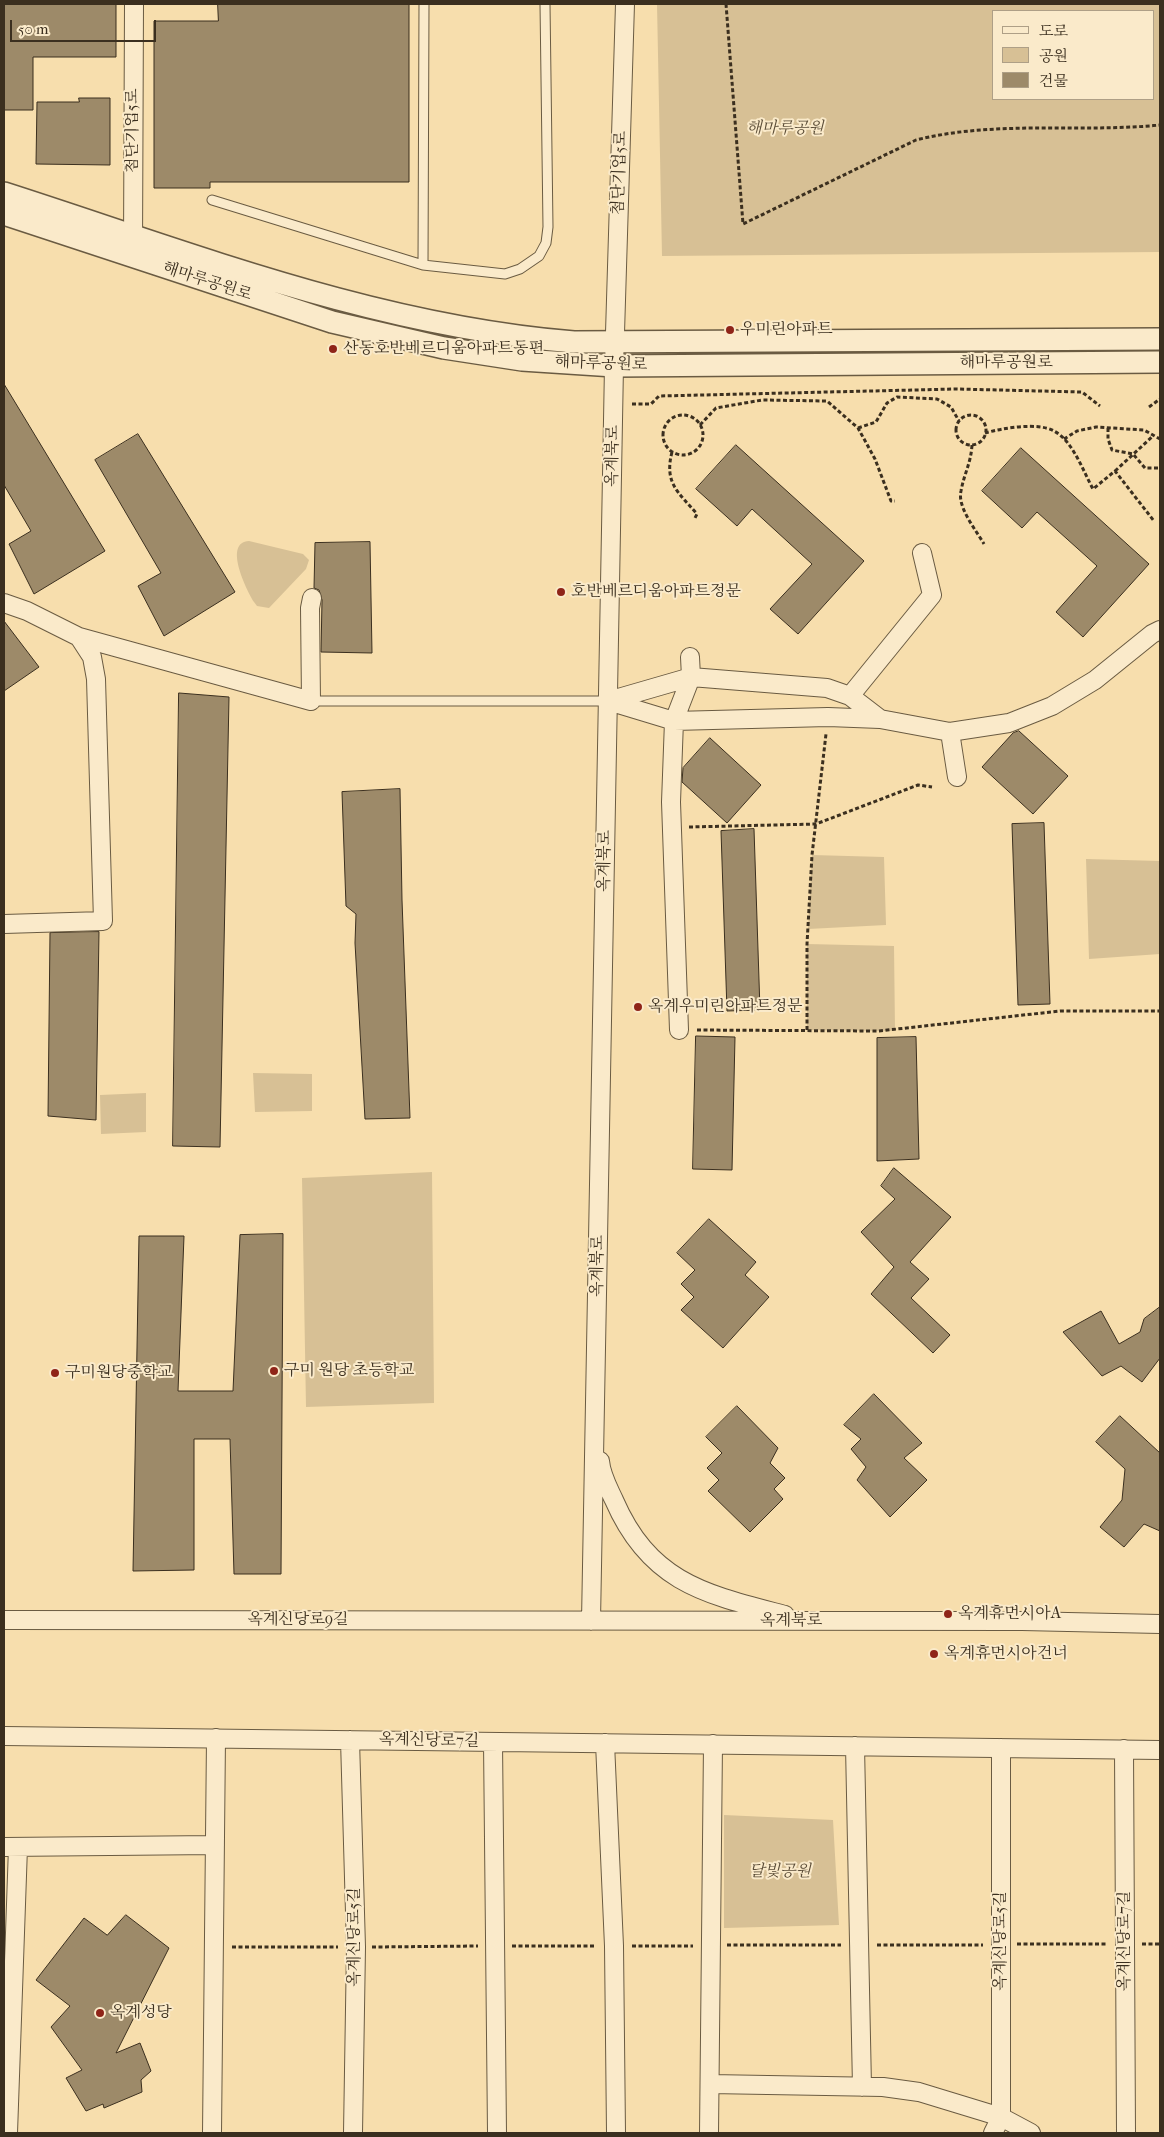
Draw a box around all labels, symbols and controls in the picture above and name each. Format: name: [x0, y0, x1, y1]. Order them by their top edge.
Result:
scale bar: [12, 10, 159, 42]
legend: [992, 10, 1154, 100]
text: 50 m: [18, 20, 48, 38]
text: 도로: [1039, 22, 1068, 40]
text: 공원: [1039, 47, 1068, 65]
text: 건물: [1039, 72, 1068, 90]
street label: 첨단기업5로: [123, 89, 143, 173]
park label: 해마루공원: [746, 119, 824, 139]
street label: 첨단기업5로: [609, 131, 631, 215]
street label: 해마루공원로: [160, 259, 254, 305]
place label: 우미린아파트: [740, 320, 833, 340]
marker: 우미린아파트: [724, 324, 736, 336]
place label: 산동호반베르디움아파트동편: [343, 339, 544, 359]
marker: 산동호반베르디움아파트동편: [327, 343, 339, 355]
street label: 해마루공원로: [554, 353, 648, 375]
street label: 해마루공원로: [960, 353, 1052, 373]
street label: 옥계북로: [603, 425, 623, 487]
place label: 호반베르디움아파트정문: [571, 582, 741, 602]
marker: 호반베르디움아파트정문: [555, 586, 567, 598]
street label: 옥계북로: [595, 830, 615, 892]
place label: 옥계우미린아파트정문: [648, 997, 803, 1017]
marker: 옥계우미린아파트정문: [632, 1001, 644, 1013]
street label: 옥계북로: [588, 1235, 608, 1297]
place label: 구미 원당 초등학교: [284, 1361, 415, 1381]
place label: 구미원당중학교: [65, 1363, 173, 1383]
marker: 구미 원당 초등학교: [268, 1365, 280, 1377]
marker: 구미원당중학교: [49, 1367, 61, 1379]
place label: 옥계휴먼시아A: [958, 1604, 1061, 1624]
marker: 옥계휴먼시아A: [942, 1608, 954, 1620]
street label: 옥계신당로9길: [247, 1610, 349, 1630]
street label: 옥계북로: [760, 1611, 822, 1631]
place label: 옥계휴먼시아건너: [944, 1644, 1068, 1664]
marker: 옥계휴먼시아건너: [928, 1648, 940, 1660]
street label: 옥계신당로7길: [379, 1731, 479, 1751]
park label: 달빛공원: [749, 1862, 811, 1882]
street label: 옥계신당로5길: [345, 1887, 365, 1987]
street label: 옥계신당로5길: [991, 1891, 1011, 1991]
street label: 옥계신당로7길: [1115, 1891, 1135, 1991]
place label: 옥계성당: [110, 2003, 172, 2023]
marker: 옥계성당: [94, 2007, 106, 2019]

